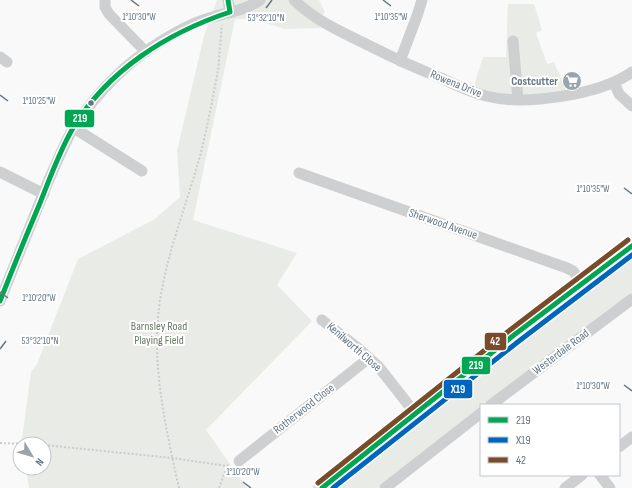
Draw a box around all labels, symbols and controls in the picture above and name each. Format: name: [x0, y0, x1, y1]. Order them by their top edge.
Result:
text: 1°10'30"W: [122, 11, 156, 23]
text: 1°10'35"W: [374, 11, 408, 23]
text: 53°32'10"N: [247, 12, 285, 24]
street label: Rowena Drive: [428, 67, 484, 101]
supermarket icon: Costcutter: [561, 70, 583, 92]
place label: Costcutter: [511, 74, 558, 89]
text: 1°10'25"W: [22, 95, 56, 107]
unlabelled marker: [86, 98, 96, 108]
line badge: 219: [64, 109, 95, 128]
text: 219: [73, 112, 87, 125]
text: 1°10'35"W: [576, 183, 610, 195]
street label: Sherwood Avenue: [407, 205, 479, 243]
text: 1°10'20"W: [22, 292, 56, 304]
park label: Barnsley Road Playing Field: [131, 319, 187, 348]
street label: Kenilworth Close: [324, 319, 385, 375]
street label: Westerdale Road: [530, 326, 592, 378]
line badge: 42: [484, 332, 507, 351]
text: 53°32'10"N: [21, 335, 59, 347]
text: 42: [490, 335, 500, 348]
line badge: 219: [461, 356, 491, 375]
text: 219: [469, 359, 483, 372]
line badge: X19: [443, 379, 473, 399]
street label: Rotherwood Close: [270, 380, 338, 437]
text: 1°10'30"W: [576, 380, 610, 392]
text: X19: [450, 383, 465, 396]
legend: [480, 404, 620, 476]
text: 219: [516, 413, 531, 428]
text: X19: [515, 433, 531, 448]
north arrow: [12, 436, 52, 476]
text: 42: [516, 453, 526, 468]
text: N: [32, 456, 46, 468]
text: 1°10'20"W: [226, 466, 260, 478]

